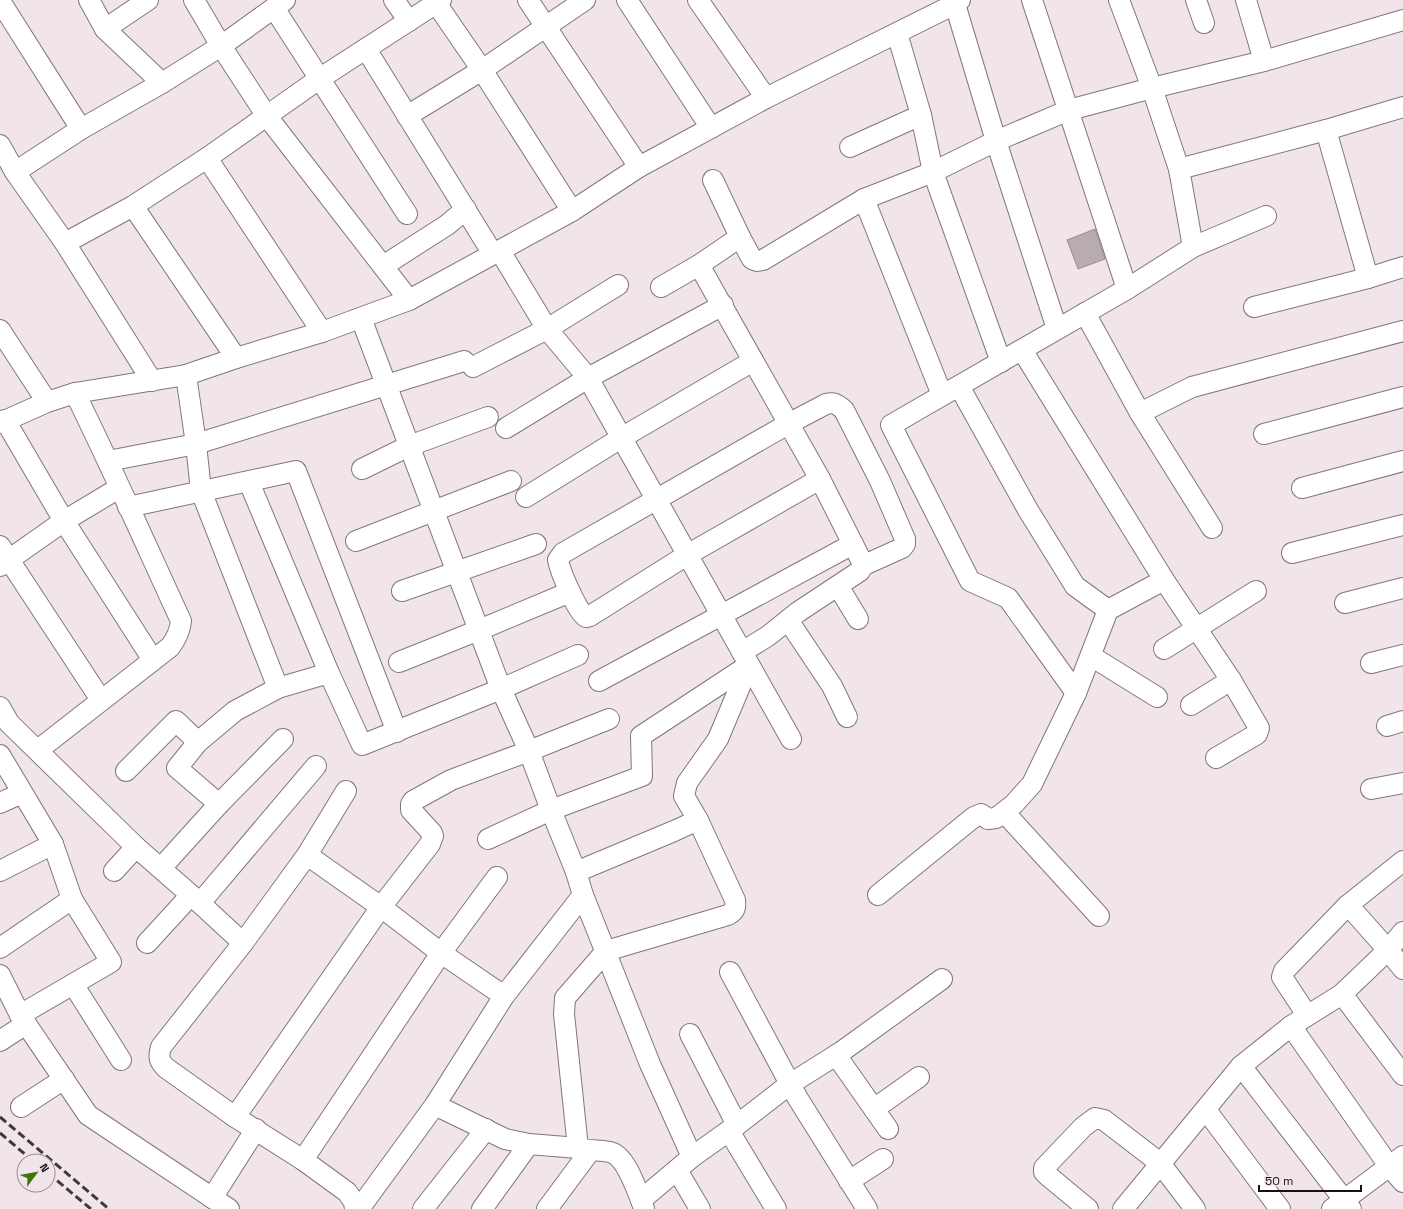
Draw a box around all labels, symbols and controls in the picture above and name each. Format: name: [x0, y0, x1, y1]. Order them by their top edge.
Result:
north arrow: [16, 1153, 56, 1193]
text: N: [37, 1161, 52, 1175]
scale bar: [1259, 1167, 1361, 1193]
text: 50 m: [1265, 1173, 1293, 1189]

